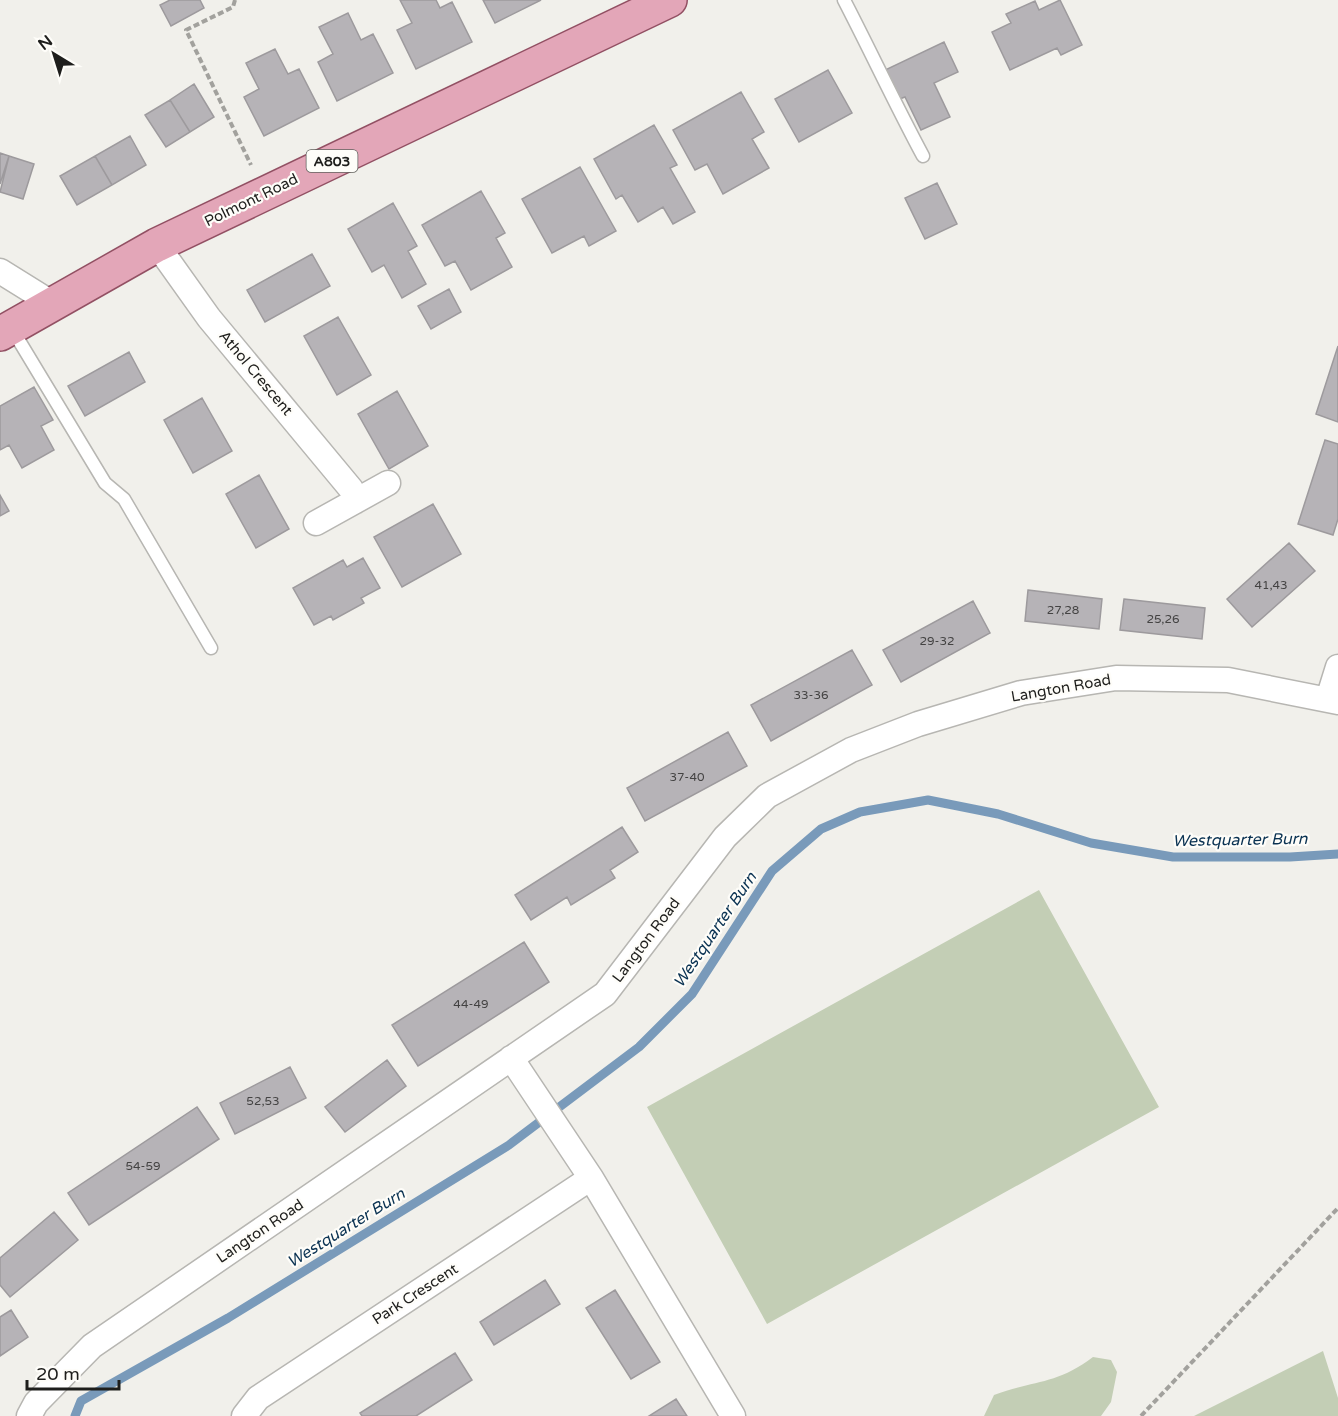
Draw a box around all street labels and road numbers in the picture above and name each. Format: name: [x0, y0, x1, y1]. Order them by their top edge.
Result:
road number: A803: [306, 150, 358, 172]
street label: Polmont Road: [201, 170, 301, 230]
street label: Athol Crescent: [215, 327, 297, 419]
street label: Langton Road: [1010, 670, 1112, 706]
street label: Langton Road: [608, 894, 684, 986]
street label: Langton Road: [213, 1195, 307, 1267]
street label: Park Crescent: [369, 1259, 461, 1328]

